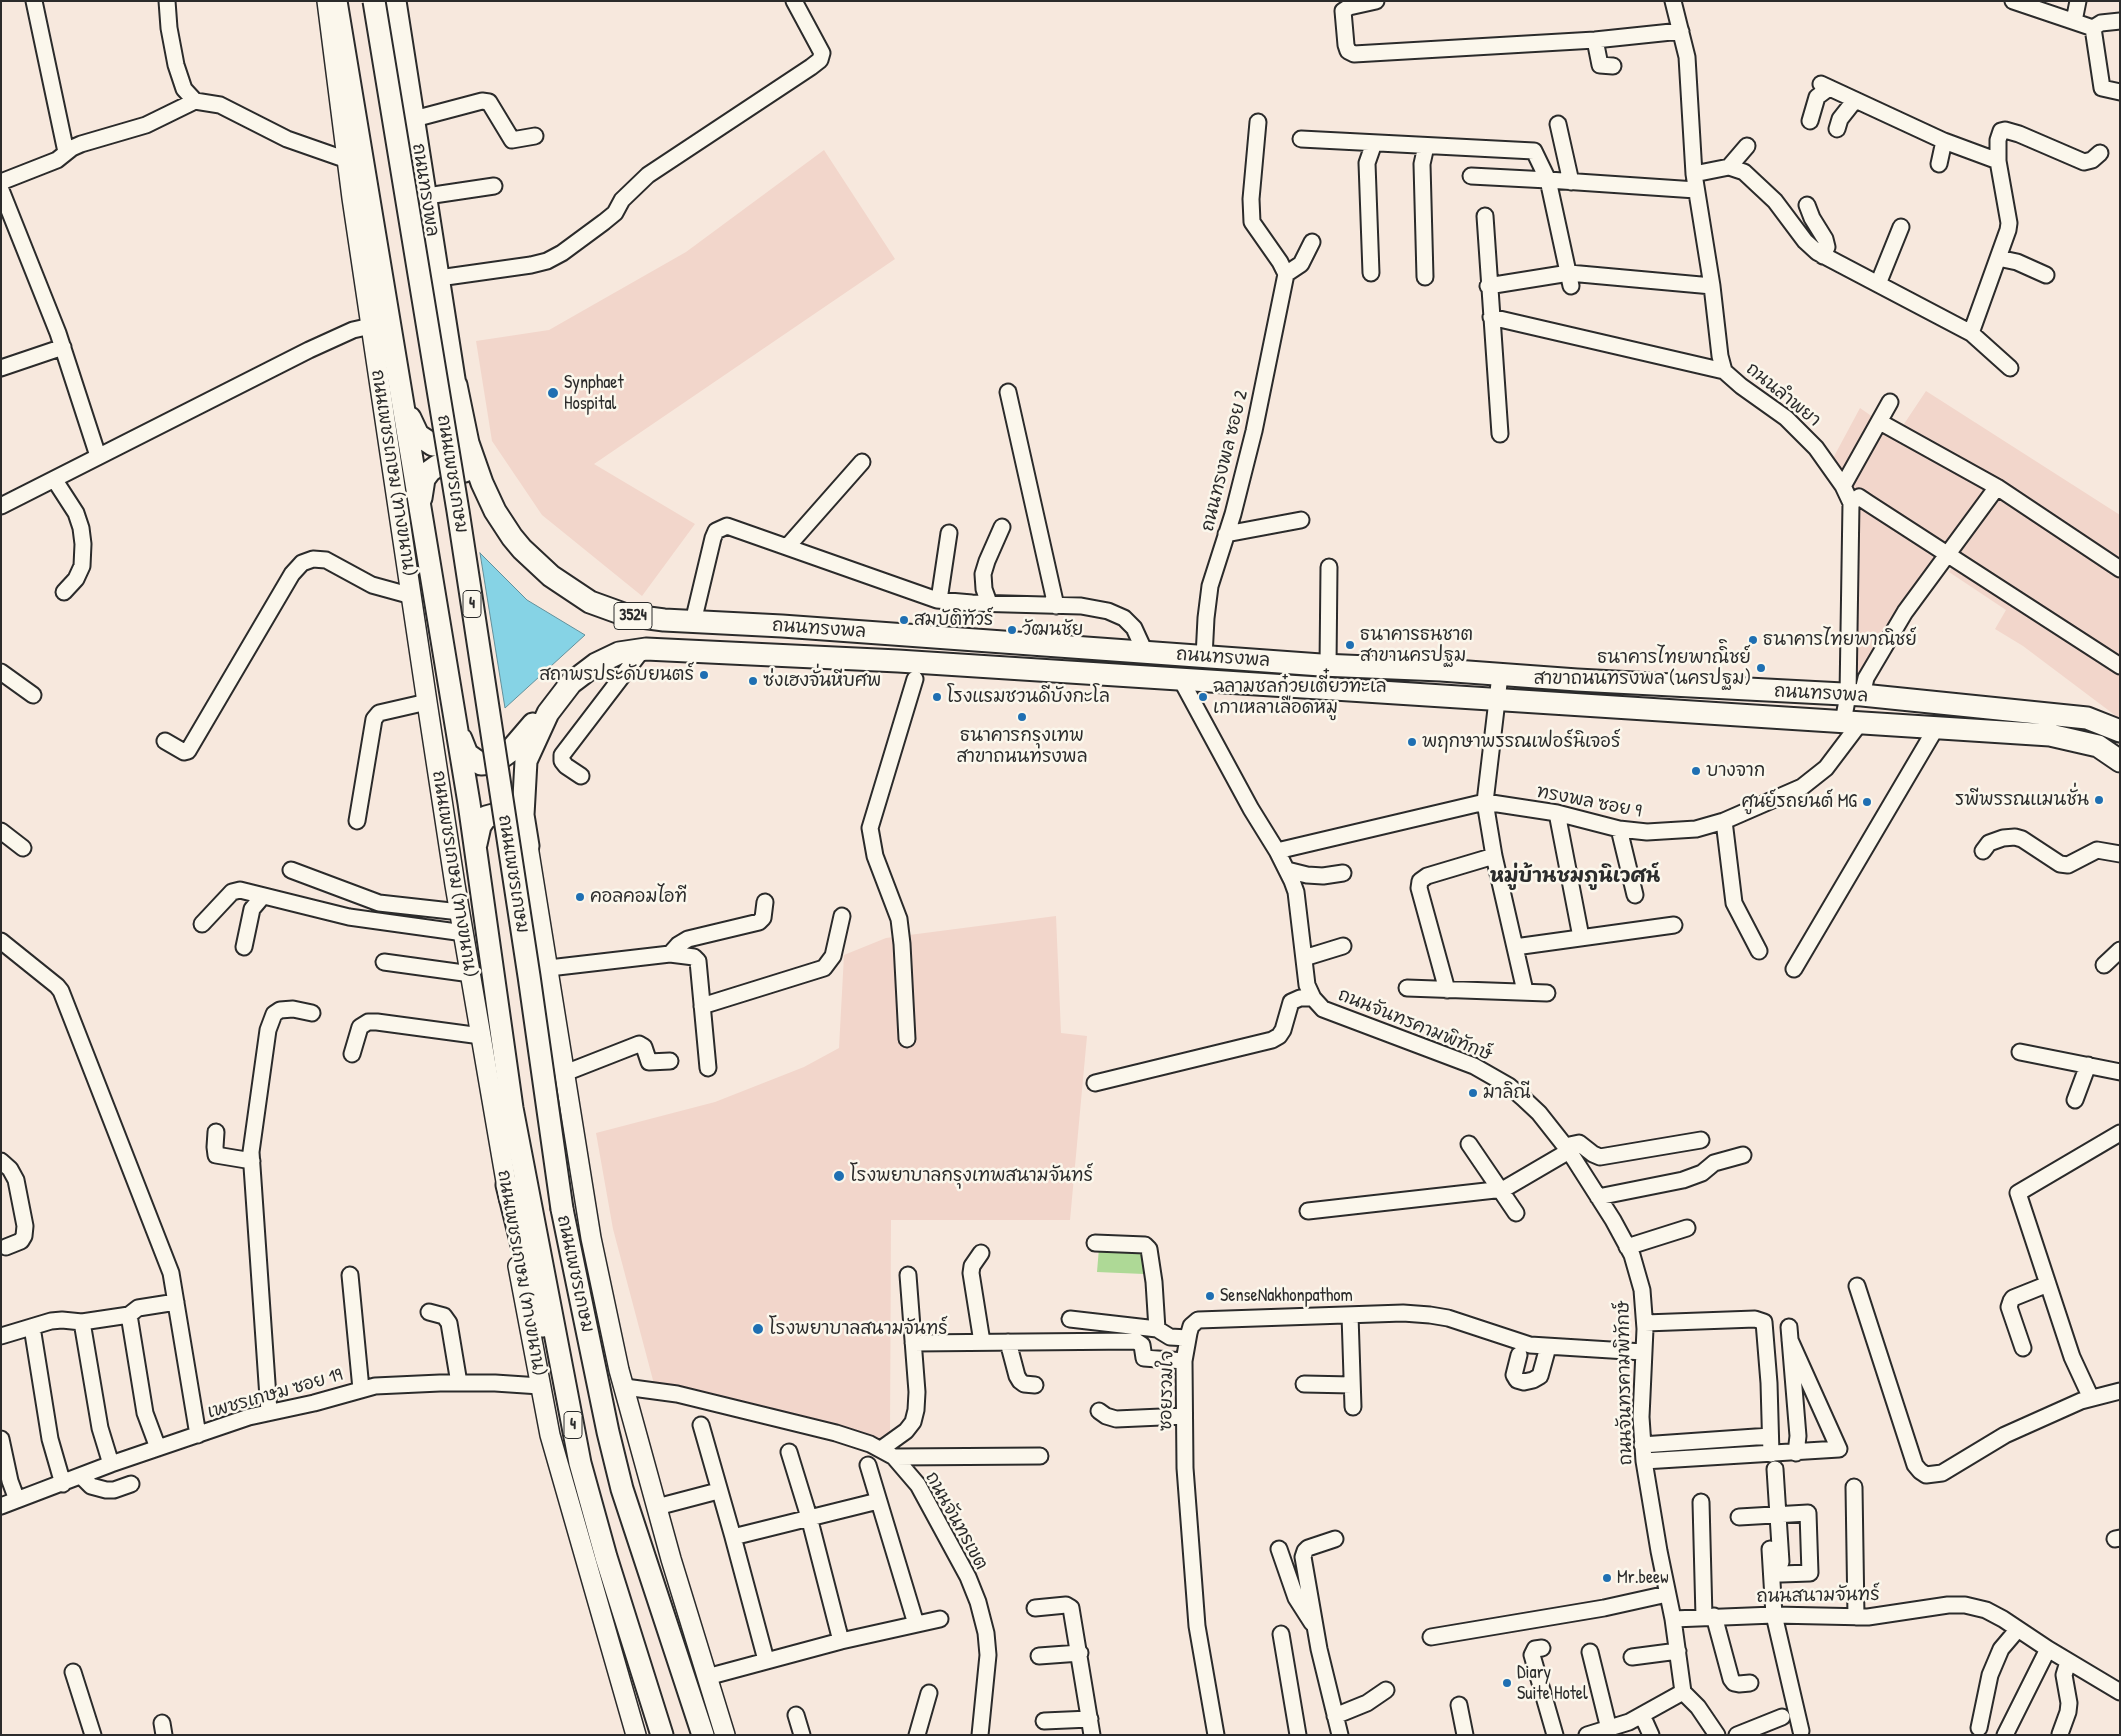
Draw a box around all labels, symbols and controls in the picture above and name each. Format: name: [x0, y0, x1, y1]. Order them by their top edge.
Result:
street label: ถนนทรงพล: [407, 142, 443, 238]
street label: ถนนลำพยา: [1741, 358, 1825, 432]
street label: ถนนเพชรเกษม (ทางขนาน): [366, 368, 420, 578]
place label: Synphaet Hospital: [564, 372, 624, 414]
marker: Synphaet Hospital: [546, 386, 560, 400]
street label: ถนนทรงพล ซอย 2: [1197, 388, 1253, 534]
street label: ถนนเพชรเกษม: [432, 413, 472, 535]
road number: 4: [463, 590, 481, 618]
road number: 3524: [614, 602, 652, 630]
place label: สมบัติทัวร์: [914, 609, 993, 631]
marker: สมบัติทัวร์: [898, 614, 910, 626]
street label: ถนนทรงพล: [771, 615, 867, 643]
place label: วัฒนชัย: [1022, 619, 1083, 641]
marker: วัฒนชัย: [1006, 624, 1018, 636]
place label: ธนาคารธนชาต สาขานครปฐม: [1360, 624, 1473, 666]
place label: ธนาคารไทยพาณิชย์: [1763, 629, 1917, 651]
marker: ธนาคารไทยพาณิชย์: [1747, 634, 1759, 646]
marker: ธนาคารธนชาต สาขานครปฐม: [1344, 639, 1356, 651]
street label: ถนนทรงพล: [1175, 644, 1271, 672]
place label: ธนาคารไทยพาณิิชย์ สาขาถนนทรงพล (นครปฐม): [1534, 647, 1751, 690]
marker: ธนาคารไทยพาณิิชย์ สาขาถนนทรงพล (นครปฐม): [1755, 662, 1767, 674]
place label: สถาพรประดับยนตร์: [539, 664, 694, 686]
marker: สถาพรประดับยนตร์: [698, 669, 710, 681]
place label: ซ่งเฮงจั่นหีบศพ: [763, 670, 881, 692]
marker: ซ่งเฮงจั่นหีบศพ: [747, 675, 759, 687]
place label: ฉลามชลก๋วยเตี๋ยวทะเล เกาเหลาเลือดหมู: [1213, 676, 1387, 719]
street label: ถนนทรงพล: [1773, 681, 1869, 707]
place label: โรงแรมชวนดีบังกะโล: [947, 686, 1110, 708]
marker: โรงแรมชวนดีบังกะโล: [931, 691, 943, 703]
marker: ฉลามชลก๋วยเตี๋ยวทะเล เกาเหลาเลือดหมู: [1197, 691, 1209, 703]
marker: ธนาคารกรุงเทพ สาขาถนนทรงพล: [1016, 711, 1028, 723]
place label: ธนาคารกรุงเทพ สาขาถนนทรงพล: [957, 725, 1087, 768]
place label: พฤกษาพรรณเฟอร์นิเจอร์: [1422, 731, 1621, 753]
marker: พฤกษาพรรณเฟอร์นิเจอร์: [1406, 736, 1418, 748]
place label: บางจาก: [1706, 760, 1765, 782]
marker: บางจาก: [1690, 765, 1702, 777]
street label: ถนนเพชรเกษม (ทางขนาน): [427, 769, 481, 979]
street label: ทรงพล ซอย 9: [1535, 781, 1643, 823]
place label: รพีพรรณแมนชั่น: [1955, 789, 2089, 811]
place label: ศูนย์รถยนต์ MG: [1742, 791, 1857, 813]
marker: รพีพรรณแมนชั่น: [2093, 794, 2105, 806]
marker: ศูนย์รถยนต์ MG: [1861, 796, 1873, 808]
street label: ถนนเพชรเกษม: [493, 813, 533, 935]
district label: หมู่บ้านชมภูนิเวศน์: [1490, 865, 1660, 889]
place label: คอลคอมไอที: [590, 886, 687, 908]
marker: คอลคอมไอที: [574, 891, 586, 903]
street label: ถนนจันทรคามพิทักษ์: [1335, 984, 1495, 1066]
place label: มาลิณี: [1483, 1082, 1531, 1104]
marker: มาลิณี: [1467, 1087, 1479, 1099]
place label: โรงพยาบาลกรุงเทพสนามจันทร์: [850, 1165, 1093, 1187]
street label: ถนนเพชรเกษม (ทางขนาน): [492, 1168, 550, 1378]
marker: โรงพยาบาลกรุงเทพสนามจันทร์: [832, 1169, 846, 1183]
street label: ถนนเพชรเกษม: [552, 1213, 598, 1335]
place label: SenseNakhonpathom: [1220, 1285, 1353, 1307]
marker: SenseNakhonpathom: [1204, 1290, 1216, 1302]
street label: ถนนจันทรคามพิทักษ์: [1613, 1301, 1637, 1465]
place label: โรงพยาบาลสนามจันทร์: [769, 1318, 947, 1340]
marker: โรงพยาบาลสนามจันทร์: [751, 1322, 765, 1336]
street label: ซอยรวมใจ: [1156, 1351, 1178, 1431]
street label: เพชรเกษม ซอย 19: [205, 1364, 345, 1424]
road number: 4: [564, 1412, 582, 1438]
street label: ถนนจันทรเขต: [920, 1468, 992, 1574]
place label: Mr.beew: [1617, 1567, 1669, 1589]
marker: Mr.beew: [1601, 1572, 1613, 1584]
street label: ถนนสนามจันทร์: [1756, 1584, 1880, 1608]
place label: Diary Suite Hotel: [1517, 1662, 1588, 1705]
marker: Diary Suite Hotel: [1501, 1677, 1513, 1689]

